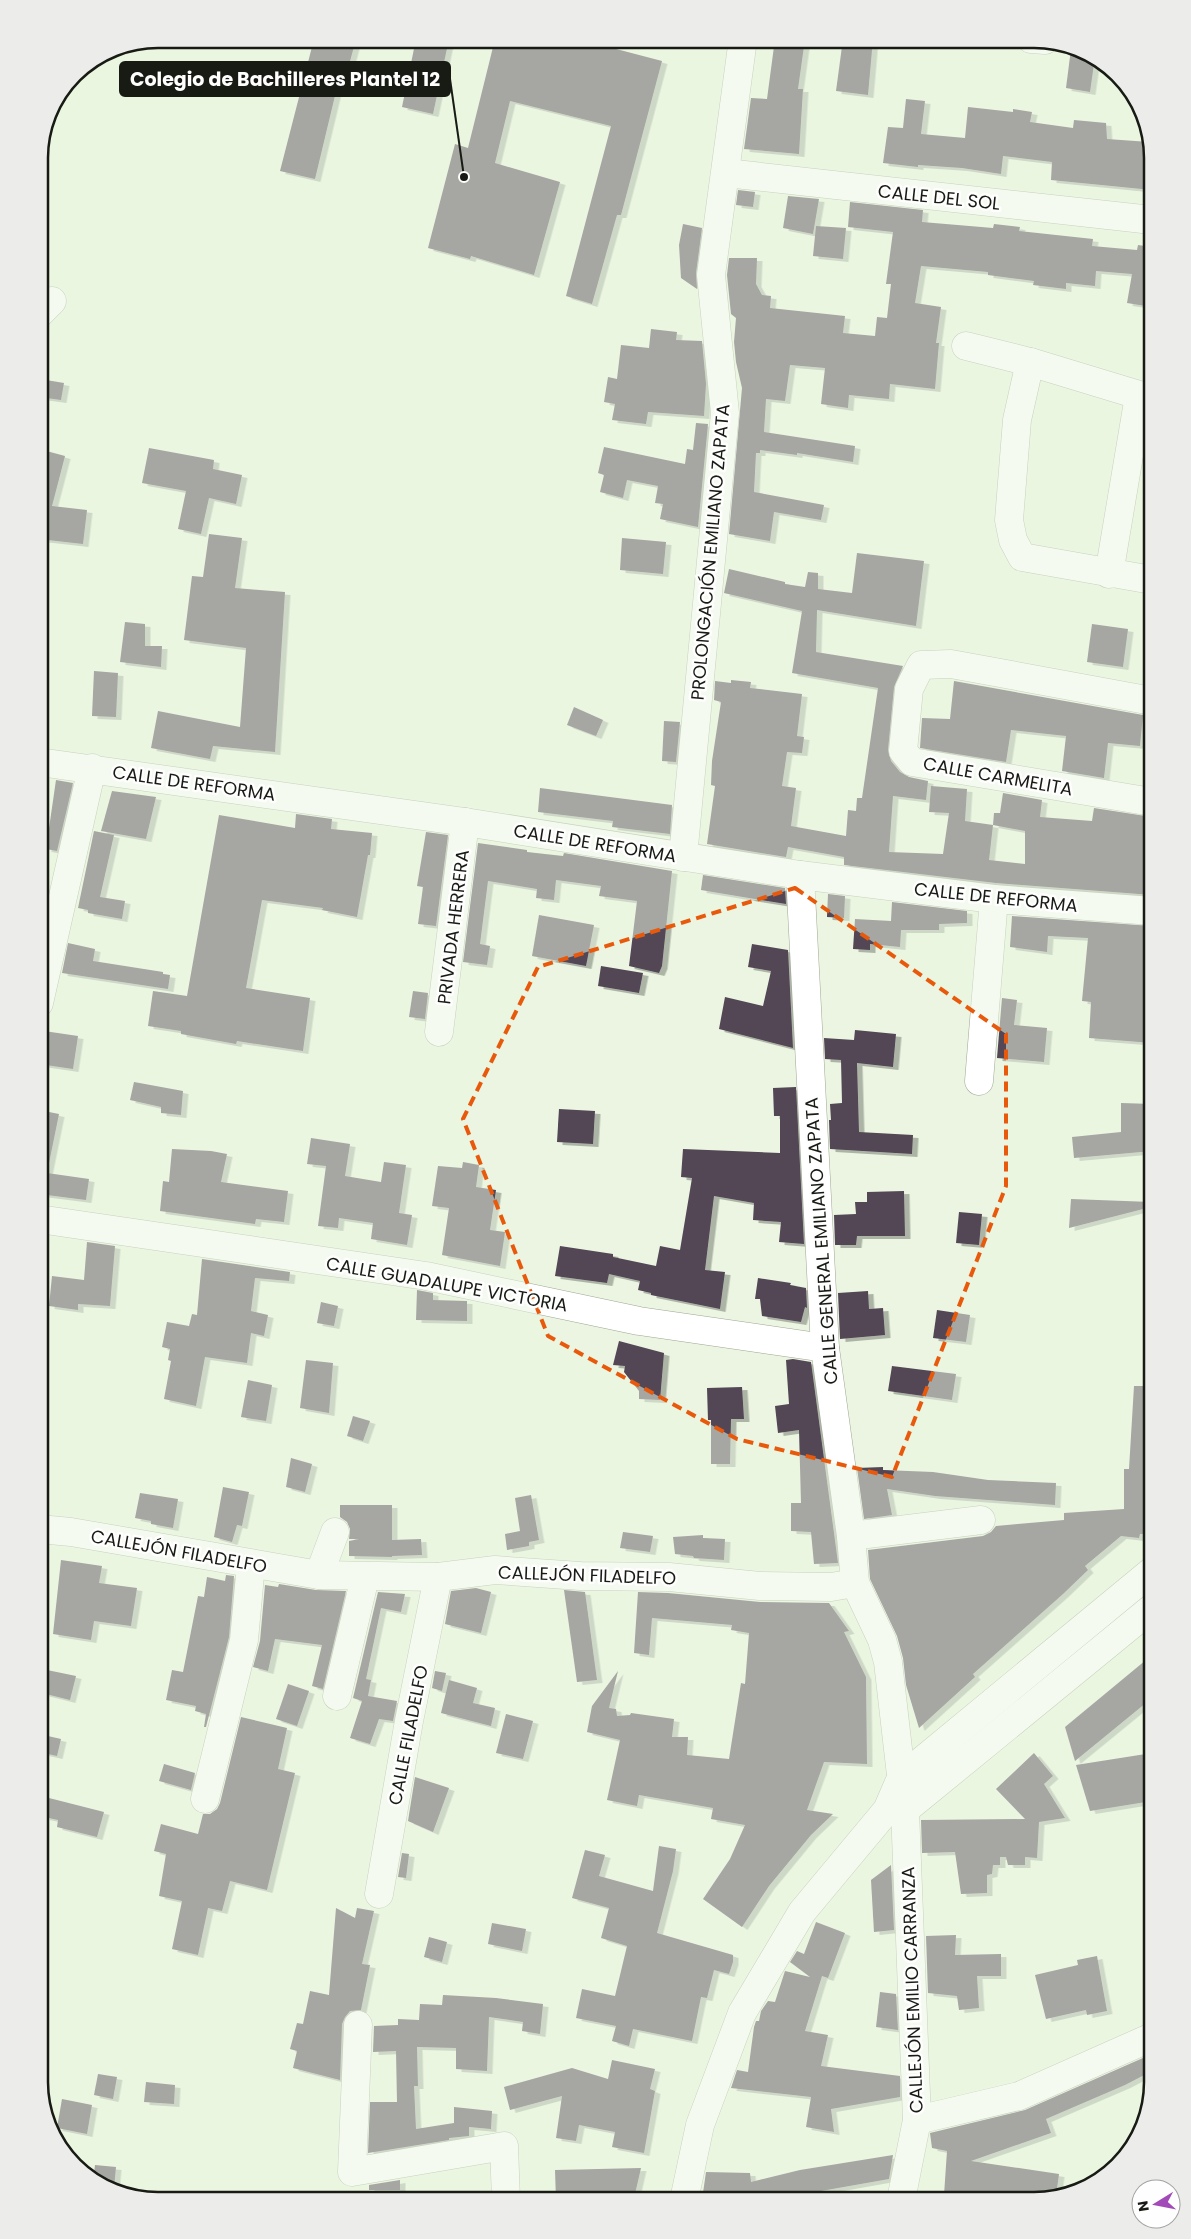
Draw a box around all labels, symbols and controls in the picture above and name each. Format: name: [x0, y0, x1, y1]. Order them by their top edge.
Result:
callout: Colegio de Bachilleres Plantel 12: [120, 62, 450, 96]
text: Colegio de Bachilleres Plantel 12: [130, 66, 440, 93]
street label: CALLE DEL SOL: [877, 178, 1002, 216]
street label: PROLONGACIÓN EMILIANO ZAPATA: [685, 403, 735, 701]
street label: CALLE CARMELITA: [921, 751, 1075, 801]
street label: CALLE DE REFORMA: [111, 759, 277, 807]
street label: CALLE DE REFORMA: [512, 818, 678, 868]
street label: PRIVADA HERRERA: [431, 848, 475, 1006]
street label: CALLE DE REFORMA: [913, 876, 1079, 918]
street label: CALLE GENERAL EMILIANO ZAPATA: [798, 1097, 844, 1385]
street label: CALLE GUADALUPE VICTORIA: [324, 1250, 570, 1318]
street label: CALLEJÓN FILADELFO: [89, 1523, 269, 1579]
street label: CALLEJÓN FILADELFO: [497, 1559, 677, 1591]
street label: CALLE FILADELFO: [382, 1663, 434, 1807]
street label: CALLEJÓN EMILIO CARRANZA: [895, 1866, 929, 2114]
north arrow: [1131, 2179, 1181, 2229]
text: N: [1132, 2199, 1154, 2213]

